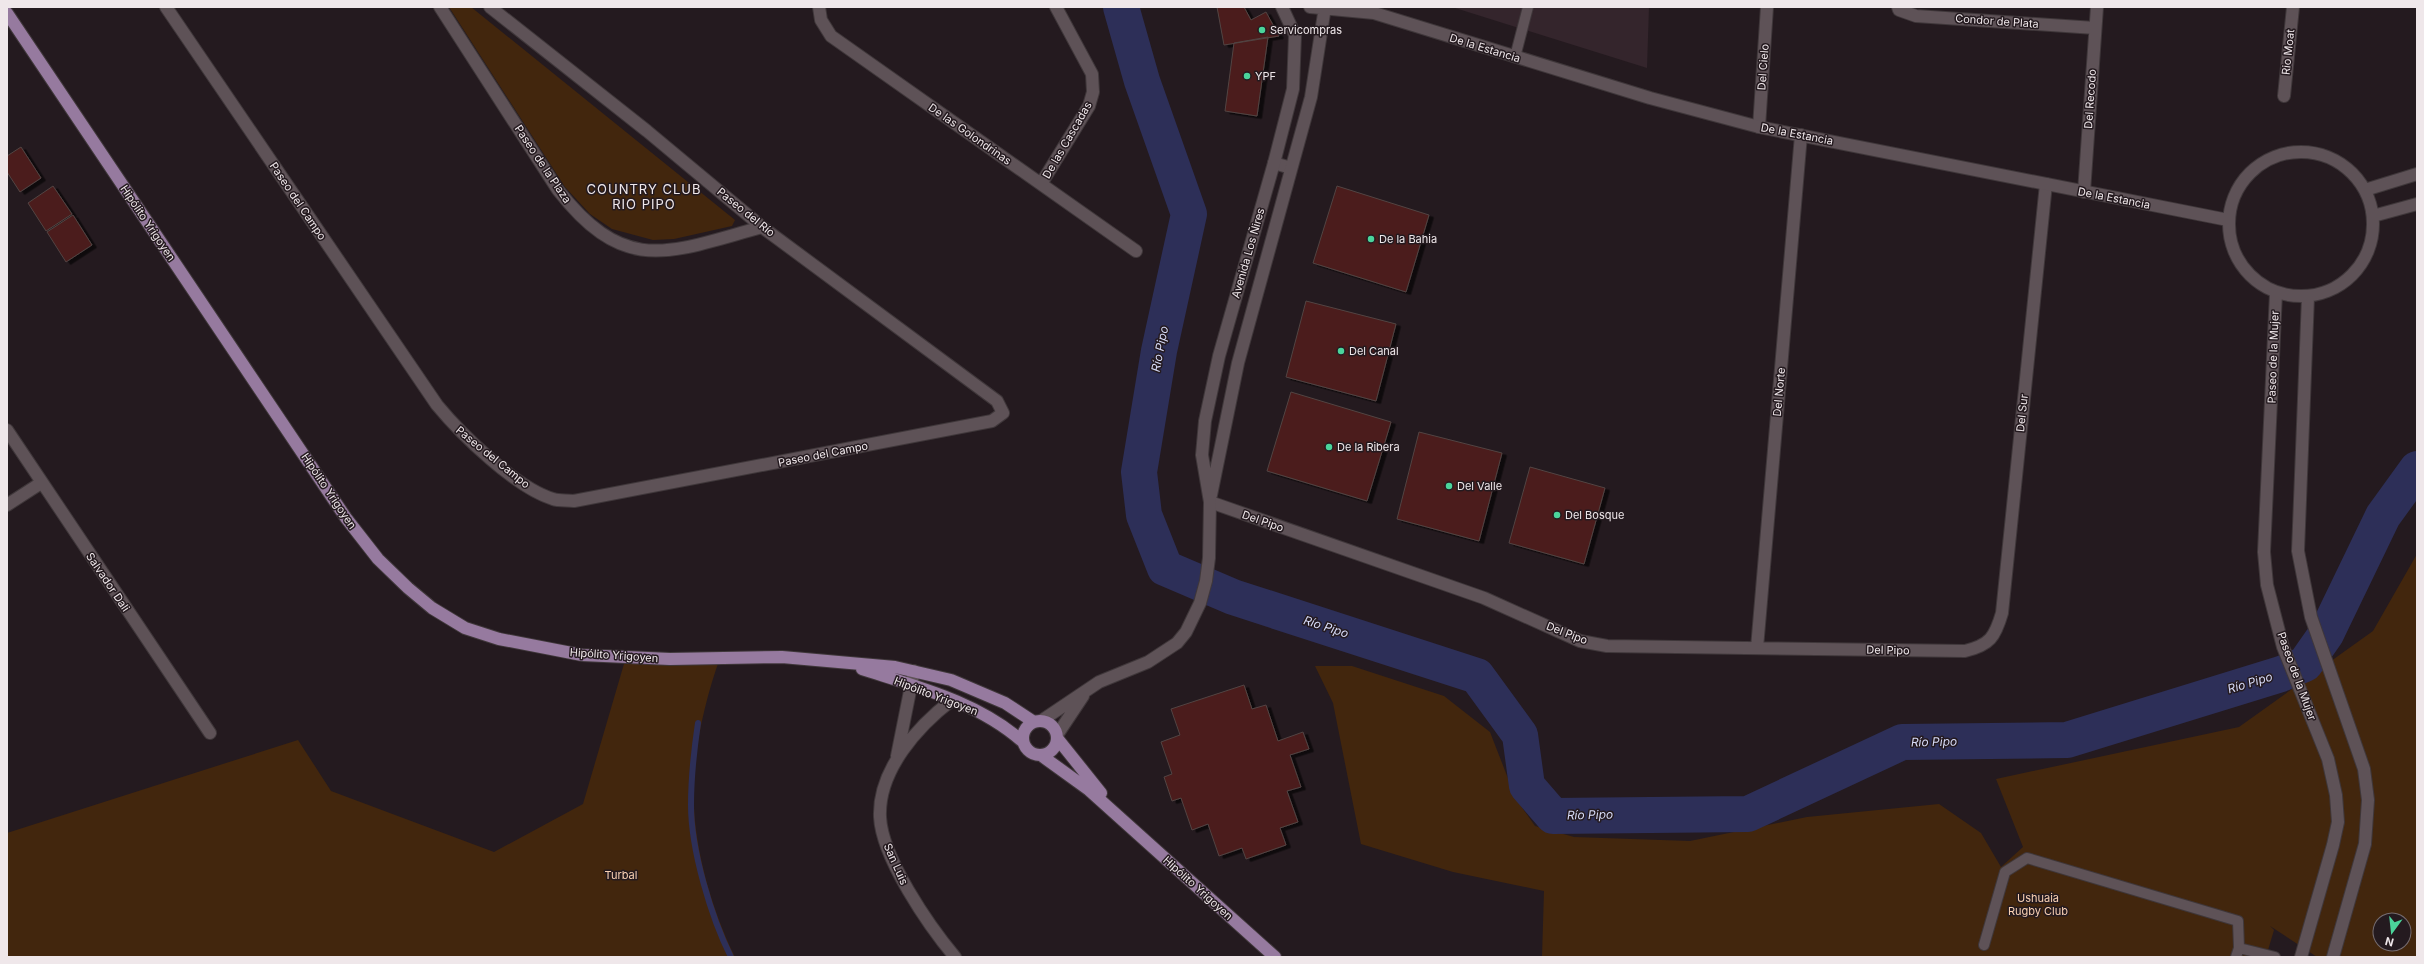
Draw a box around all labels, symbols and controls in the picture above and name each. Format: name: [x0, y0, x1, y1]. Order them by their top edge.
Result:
street label: Condor de Plata: [1955, 11, 2039, 31]
place label: Servicompras: [1270, 23, 1342, 37]
marker: Servicompras: [1257, 25, 1267, 35]
street label: Rio Moat: [2279, 28, 2297, 76]
street label: De la Estancia: [1448, 31, 1522, 65]
street label: Del Cielo: [1754, 43, 1772, 91]
street label: Del Recodo: [2081, 68, 2099, 129]
place label: YPF: [1255, 69, 1276, 83]
marker: YPF: [1242, 71, 1252, 81]
street label: De las Cascadas: [1039, 99, 1095, 181]
street label: De las Golondrinas: [926, 100, 1014, 168]
street label: De la Estancia: [1760, 120, 1834, 148]
street label: Paseo de la Plaza: [512, 122, 574, 206]
street label: Paseo del Campo: [267, 159, 330, 243]
district label: COUNTRY CLUB RIO PIPO: [587, 181, 701, 212]
street label: Hipólito Yrigoyen: [117, 182, 179, 264]
street label: Paseo del Río: [714, 184, 778, 240]
street label: De la Estancia: [2077, 184, 2151, 212]
street label: Avenida Los Ñires: [1228, 206, 1268, 300]
place label: De la Bahia: [1379, 232, 1437, 246]
marker: De la Bahia: [1366, 234, 1376, 244]
street label: Paseo de la Mujer: [2264, 310, 2282, 404]
water label: Río Pipo: [1148, 325, 1171, 373]
place label: Del Canal: [1349, 344, 1399, 358]
marker: Del Canal: [1336, 346, 1346, 356]
street label: Del Norte: [1770, 367, 1788, 417]
street label: Del Sur: [2013, 393, 2031, 433]
street label: Paseo del Campo: [453, 423, 533, 491]
street label: Paseo del Campo: [777, 438, 869, 470]
place label: De la Ribera: [1337, 440, 1400, 454]
marker: De la Ribera: [1324, 442, 1334, 452]
street label: Hipólito Yrigoyen: [298, 450, 360, 532]
place label: Del Valle: [1457, 479, 1502, 493]
marker: Del Valle: [1444, 481, 1454, 491]
street label: Del Pipo: [1240, 507, 1286, 535]
place label: Del Bosque: [1565, 508, 1624, 522]
marker: Del Bosque: [1552, 510, 1562, 520]
street label: Salvador Dali: [83, 550, 133, 614]
water label: Río Pipo: [1302, 612, 1351, 641]
street label: Del Pipo: [1544, 619, 1590, 647]
street label: Paseo de la Mujer: [2275, 630, 2319, 722]
street label: Del Pipo: [1866, 643, 1910, 657]
street label: Hipólito Yrigoyen: [569, 645, 659, 665]
water label: Río Pipo: [2226, 669, 2274, 696]
street label: Hipólito Yrigoyen: [892, 674, 980, 718]
water label: Río Pipo: [1911, 734, 1957, 749]
water label: Río Pipo: [1567, 807, 1613, 822]
street label: San Luis: [881, 841, 911, 887]
street label: Hipólito Yrigoyen: [1160, 853, 1236, 923]
park label: Turbal: [605, 868, 637, 882]
park label: Ushuaia Rugby Club: [2008, 891, 2068, 918]
north arrow: [2372, 912, 2412, 952]
text: N: [2384, 934, 2395, 950]

